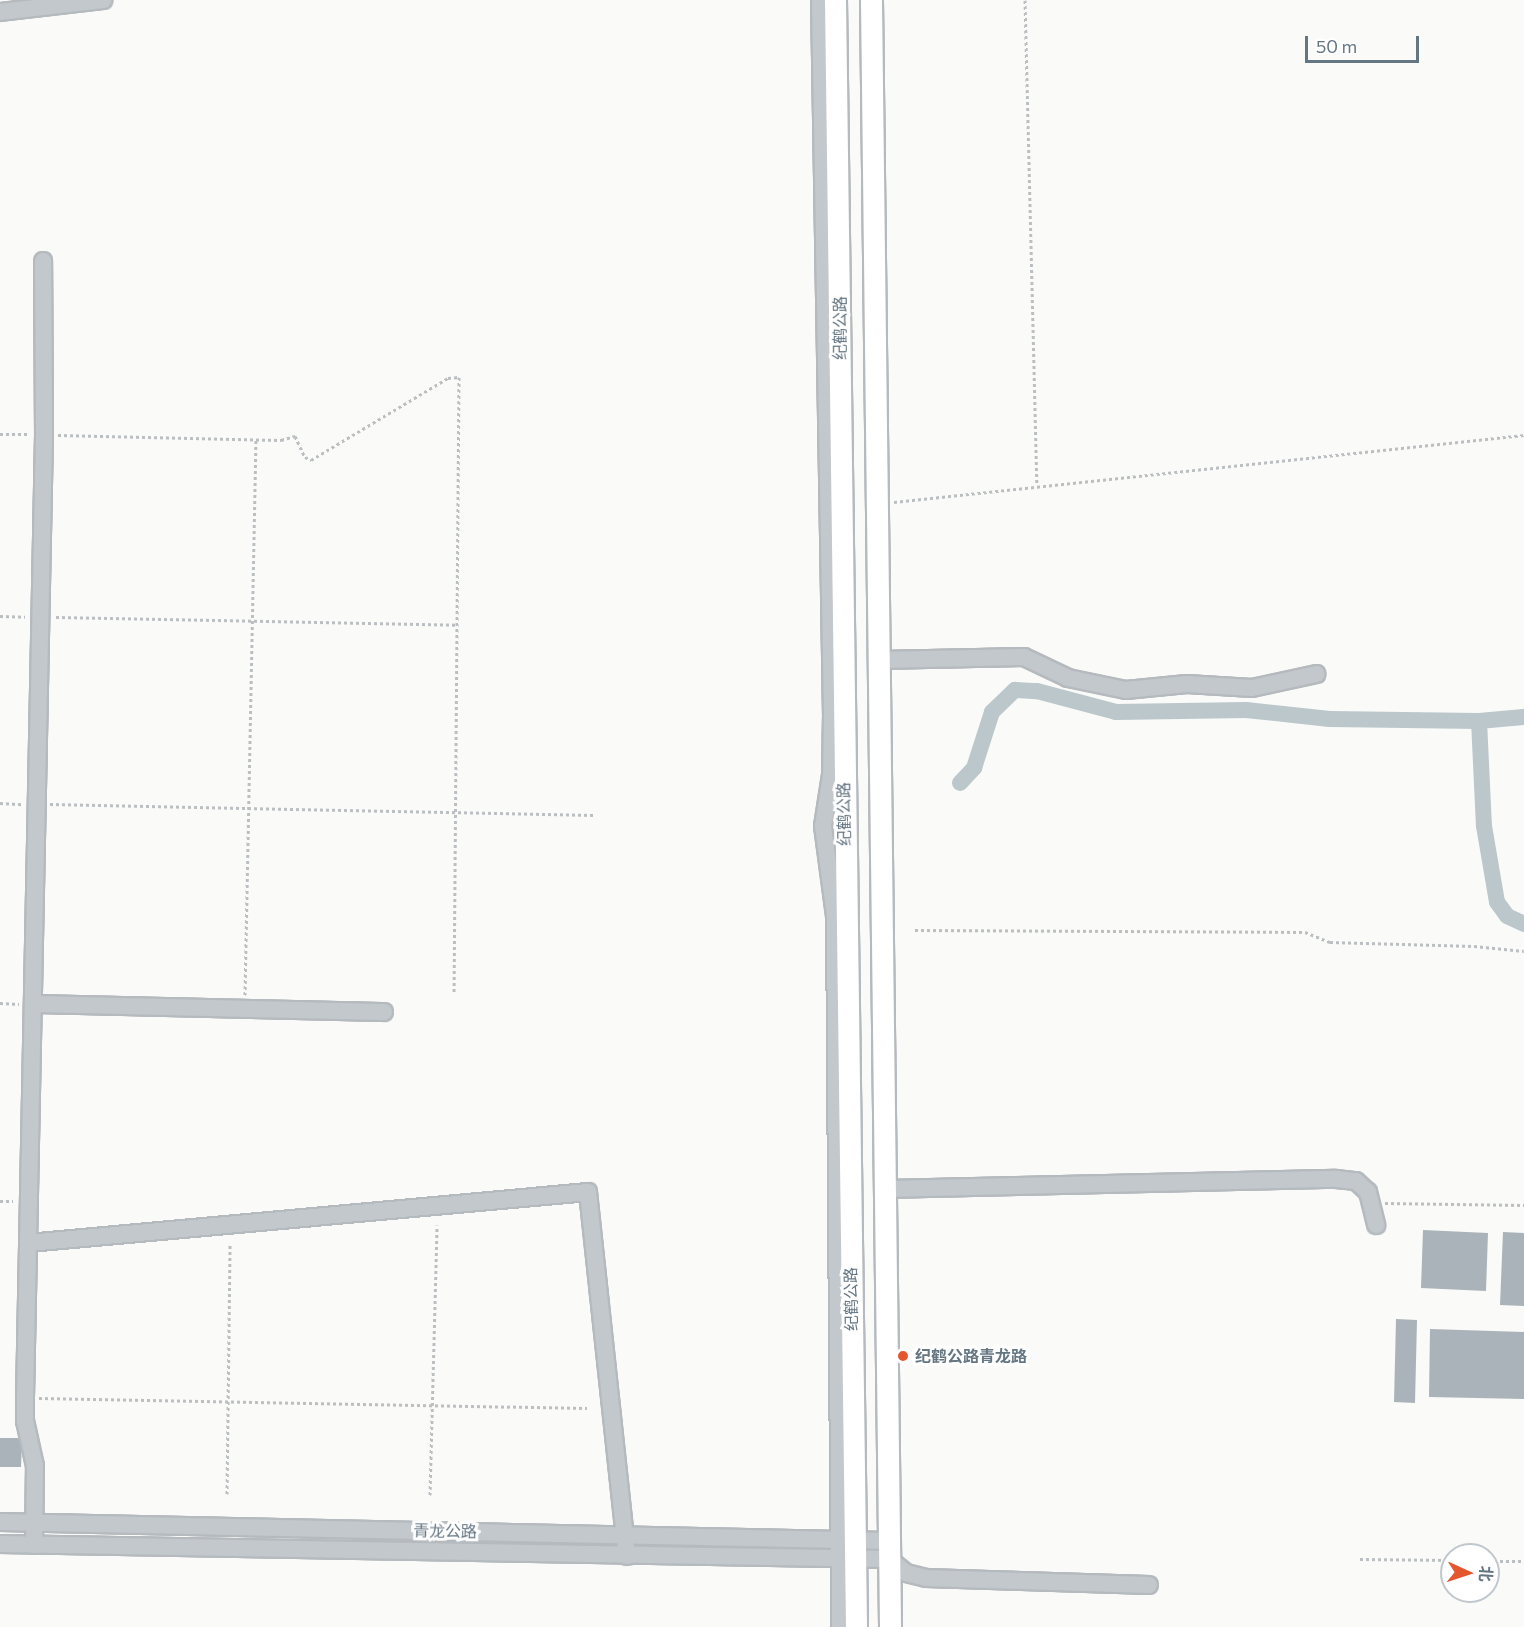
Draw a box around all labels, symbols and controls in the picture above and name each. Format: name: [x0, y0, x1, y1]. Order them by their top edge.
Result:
scale bar: [1308, 24, 1422, 62]
text: 50 m: [1316, 35, 1357, 57]
street label: 纪鹤公路: [830, 296, 850, 360]
street label: 纪鹤公路: [834, 782, 854, 846]
street label: 纪鹤公路: [841, 1267, 861, 1331]
place label: 纪鹤公路青龙路: [915, 1346, 1027, 1366]
marker: 纪鹤公路青龙路: [896, 1349, 910, 1363]
street label: 青龙公路: [413, 1521, 477, 1541]
north arrow: [1440, 1543, 1500, 1603]
text: 北: [1477, 1565, 1496, 1582]

